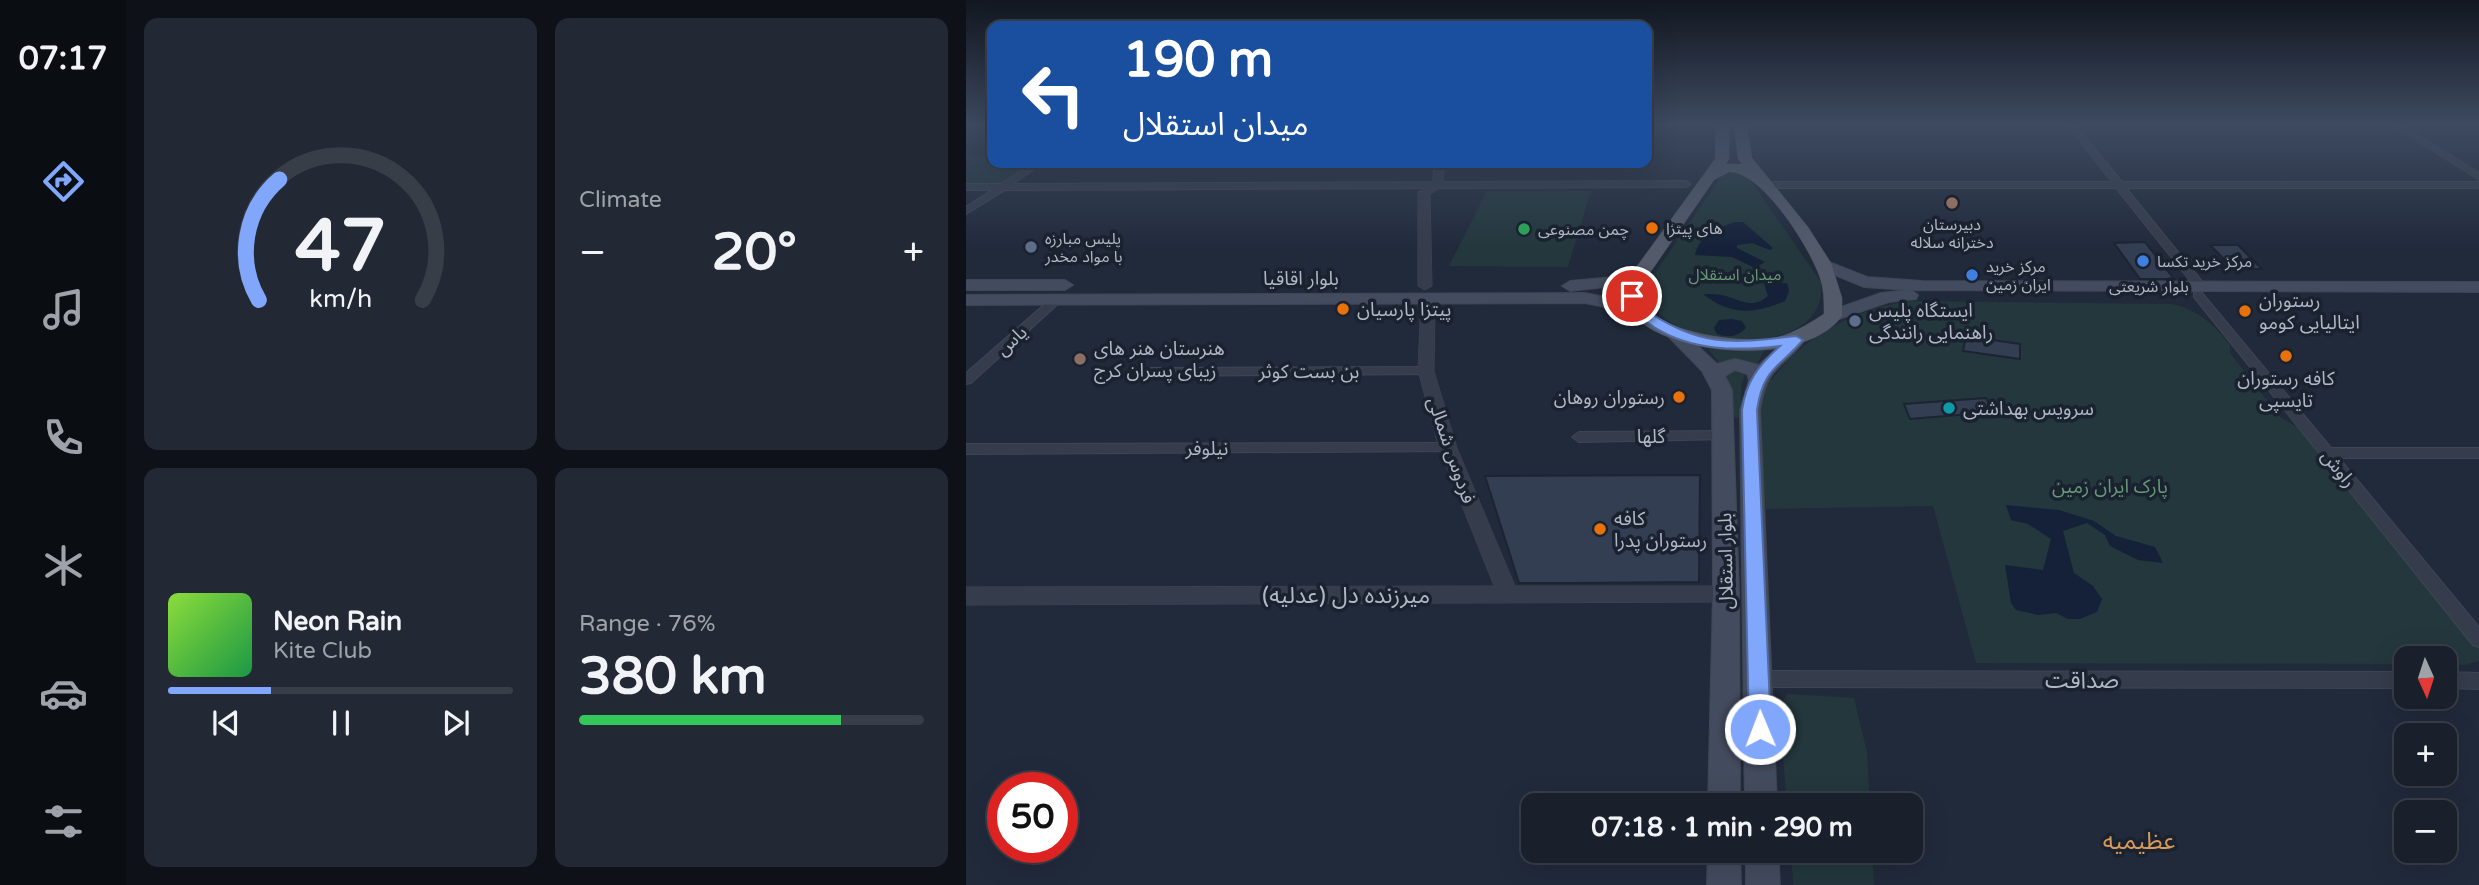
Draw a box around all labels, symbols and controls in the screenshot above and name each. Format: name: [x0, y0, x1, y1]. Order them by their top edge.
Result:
text: 190 m: [1123, 31, 1273, 90]
text: 07:17: [19, 40, 107, 78]
icon: left: [1008, 49, 1099, 140]
text: میدان استقلال: [1123, 106, 1309, 144]
icon: directions: [39, 157, 88, 206]
text: Climate: [579, 186, 662, 214]
marker: دبیرستان دخترانه سلاله: [1944, 195, 1960, 211]
text: 47: [295, 203, 386, 291]
place label: دبیرستان دخترانه سلاله: [1910, 215, 1994, 253]
place label: های پیتزا: [1666, 219, 1723, 239]
place label: چمن مصنوعی: [1538, 220, 1629, 240]
marker: های پیتزا: [1644, 220, 1660, 236]
text: 20°: [712, 221, 797, 284]
marker: چمن مصنوعی: [1516, 221, 1532, 237]
place label: پلیس مبارزه با مواد مخدر: [1044, 229, 1123, 267]
text: −: [579, 230, 606, 276]
text: +: [903, 230, 924, 276]
marker: پلیس مبارزه با مواد مخدر: [1023, 239, 1039, 255]
place label: مرکز خرید تکسا: [2157, 252, 2252, 272]
marker: مرکز خرید تکسا: [2135, 253, 2151, 269]
place label: مرکز خرید ایران زمین: [1986, 257, 2051, 295]
park label: میدان استقلال: [1689, 265, 1781, 285]
pin: [1602, 266, 1662, 326]
marker: مرکز خرید ایران زمین: [1964, 267, 1980, 283]
street label: بلوار اقاقیا: [1263, 268, 1339, 290]
icon: arrive: [1613, 277, 1651, 315]
street label: بلوار شریعتی: [2109, 277, 2189, 297]
text: km/h: [309, 284, 372, 314]
icon: music: [39, 285, 88, 334]
place label: رستوران ایتالیایی کومو: [2259, 290, 2360, 334]
place label: پیتزا پارسیان: [1357, 299, 1452, 322]
place label: ایستگاه پلیس راهنمایی رانندگی: [1869, 300, 1993, 344]
marker: پیتزا پارسیان: [1335, 301, 1351, 317]
marker: رستوران ایتالیایی کومو: [2237, 303, 2253, 319]
marker: ایستگاه پلیس راهنمایی رانندگی: [1847, 313, 1863, 329]
street label: یاس: [992, 321, 1032, 360]
place label: هنرستان هنر های زیبای پسران کرج: [1094, 338, 1225, 384]
marker: کافه رستوران تایسپی: [2278, 348, 2294, 364]
marker: هنرستان هنر های زیبای پسران کرج: [1072, 351, 1088, 367]
street label: بن بست کوثر: [1258, 361, 1359, 383]
place label: کافه رستوران تایسپی: [2237, 368, 2336, 413]
place label: رستوران روهان: [1554, 387, 1665, 409]
marker: رستوران روهان: [1671, 389, 1687, 405]
street label: فردوس شمالی: [1423, 394, 1480, 507]
place label: سرویس بهداشتی: [1963, 398, 2094, 420]
marker: سرویس بهداشتی: [1941, 400, 1957, 416]
icon: phone: [39, 413, 88, 462]
street label: گلها: [1637, 426, 1667, 448]
street label: نیلوفر: [1185, 438, 1228, 460]
street label: راوش: [2316, 445, 2360, 492]
park label: پارک ایران زمین: [2052, 476, 2168, 499]
place label: کافه رستوران پدرا: [1614, 508, 1707, 553]
street label: بلوار استقلال: [1714, 512, 1738, 610]
marker: کافه رستوران پدرا: [1592, 521, 1608, 537]
icon: climate: [39, 541, 88, 590]
street label: میرزنده دل (عدلیه): [1262, 582, 1430, 610]
text: Neon Rain: [273, 606, 402, 637]
text: Range · 76%: [579, 610, 715, 638]
text: Kite Club: [273, 637, 372, 665]
text: 380 km: [579, 645, 767, 708]
north arrow: [2394, 646, 2457, 709]
map controls: [2394, 646, 2457, 863]
street label: صداقت: [2045, 667, 2119, 695]
icon: car: [39, 669, 88, 718]
position arrow: [1723, 692, 1797, 766]
icon: previous: [207, 704, 245, 742]
icon: pause: [322, 704, 360, 742]
icon: next: [437, 704, 475, 742]
button: +: [2394, 723, 2457, 786]
speed limit sign: 50: [987, 772, 1078, 863]
icon: filters: [39, 797, 88, 846]
button: −: [2394, 800, 2457, 863]
text: 07:18 · 1 min · 290 m: [1591, 812, 1853, 843]
district label: عظیمیه: [2103, 827, 2175, 856]

